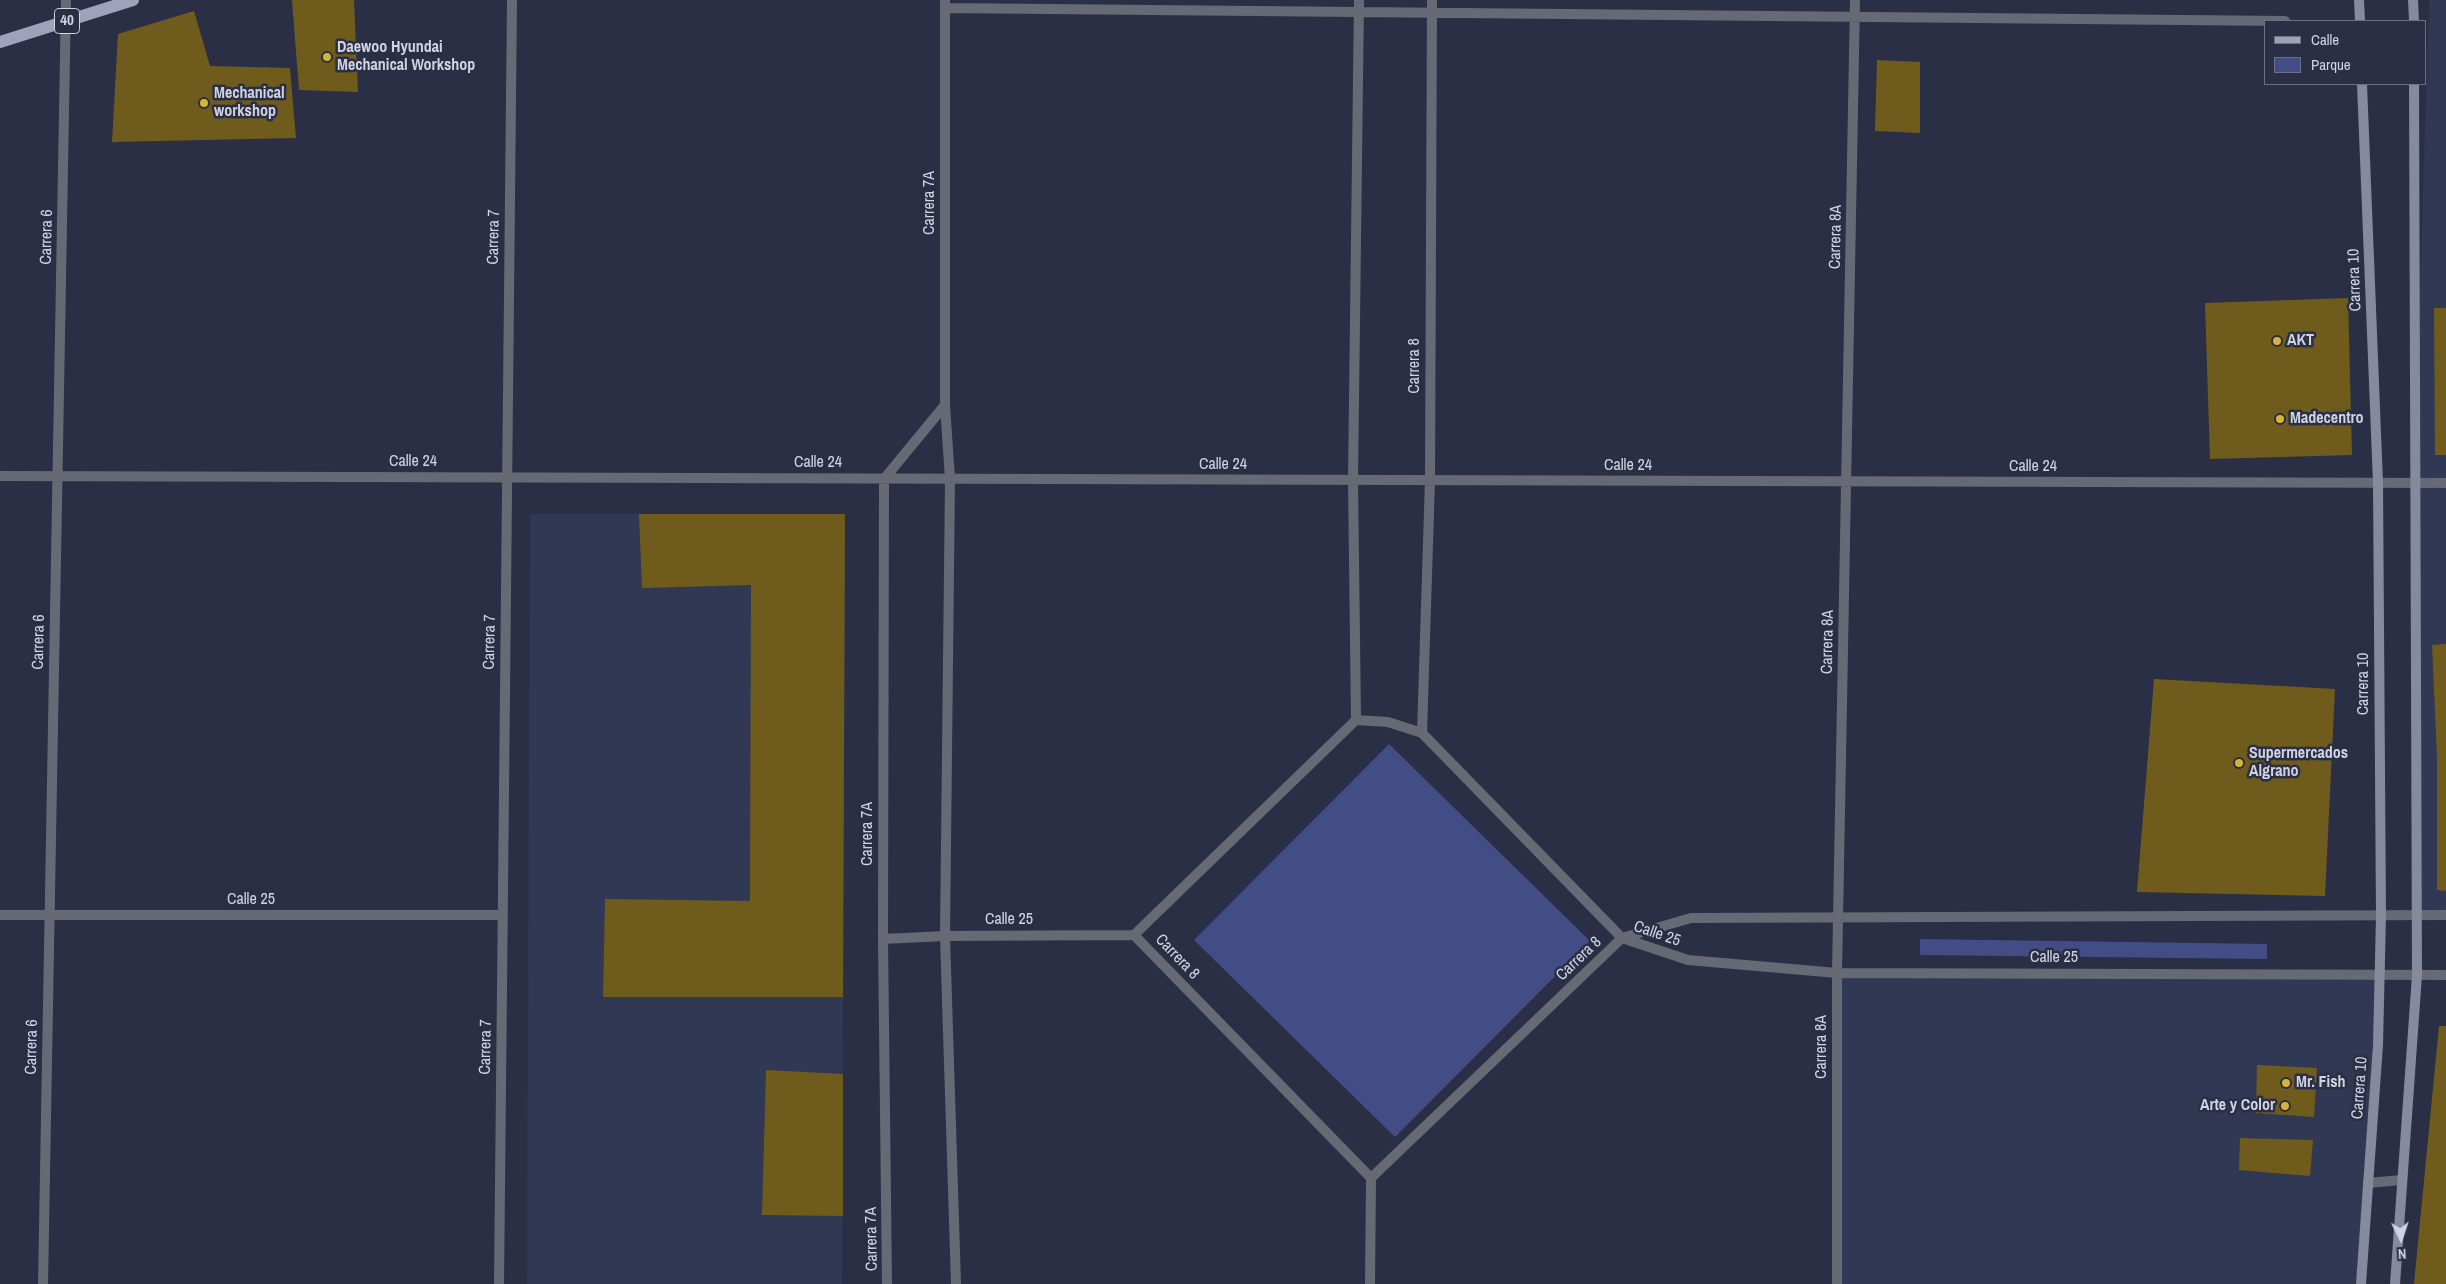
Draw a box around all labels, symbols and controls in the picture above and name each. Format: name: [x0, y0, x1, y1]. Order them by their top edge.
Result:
road number: 40: [54, 8, 80, 34]
legend: [2264, 20, 2426, 85]
text: Calle: [2311, 29, 2339, 50]
place label: Daewoo Hyundai Mechanical Workshop: [337, 38, 475, 76]
marker: Daewoo Hyundai Mechanical Workshop: [321, 51, 333, 63]
text: Parque: [2311, 54, 2351, 75]
place label: Mechanical workshop: [214, 84, 285, 122]
marker: Mechanical workshop: [198, 97, 210, 109]
street label: Carrera 7A: [920, 171, 940, 235]
street label: Carrera 8A: [1826, 205, 1846, 269]
street label: Carrera 6: [37, 209, 57, 265]
street label: Carrera 7: [484, 209, 504, 265]
street label: Carrera 10: [2344, 248, 2366, 312]
place label: AKT: [2287, 331, 2314, 351]
marker: AKT: [2271, 335, 2283, 347]
street label: Carrera 8: [1405, 338, 1425, 394]
place label: Madecentro: [2290, 409, 2364, 429]
marker: Madecentro: [2274, 413, 2286, 425]
street label: Calle 24: [389, 452, 437, 472]
street label: Calle 24: [794, 453, 842, 473]
street label: Calle 24: [1199, 455, 1247, 475]
street label: Calle 24: [1604, 456, 1652, 476]
street label: Calle 24: [2009, 457, 2057, 477]
street label: Carrera 8A: [1818, 610, 1838, 674]
street label: Carrera 6: [29, 614, 49, 670]
street label: Carrera 7: [480, 614, 500, 670]
street label: Carrera 10: [2354, 653, 2374, 715]
place label: Supermercados Algrano: [2249, 744, 2348, 782]
marker: Supermercados Algrano: [2233, 757, 2245, 769]
street label: Carrera 7A: [858, 802, 878, 866]
street label: Calle 25: [227, 890, 275, 910]
street label: Calle 25: [985, 910, 1033, 930]
street label: Calle 25: [1631, 917, 1683, 951]
street label: Carrera 8: [1151, 930, 1203, 984]
street label: Carrera 8: [1552, 933, 1606, 985]
street label: Calle 25: [2030, 948, 2078, 968]
street label: Carrera 8A: [1812, 1015, 1832, 1079]
street label: Carrera 6: [22, 1019, 42, 1075]
street label: Carrera 7: [476, 1019, 496, 1075]
street label: Carrera 10: [2348, 1056, 2372, 1120]
place label: Mr. Fish: [2296, 1073, 2346, 1093]
marker: Mr. Fish: [2280, 1077, 2292, 1089]
place label: Arte y Color: [2200, 1096, 2275, 1116]
marker: Arte y Color: [2279, 1100, 2291, 1112]
street label: Carrera 7A: [862, 1207, 882, 1271]
north arrow: [2376, 1214, 2426, 1264]
text: N: [2397, 1245, 2407, 1263]

